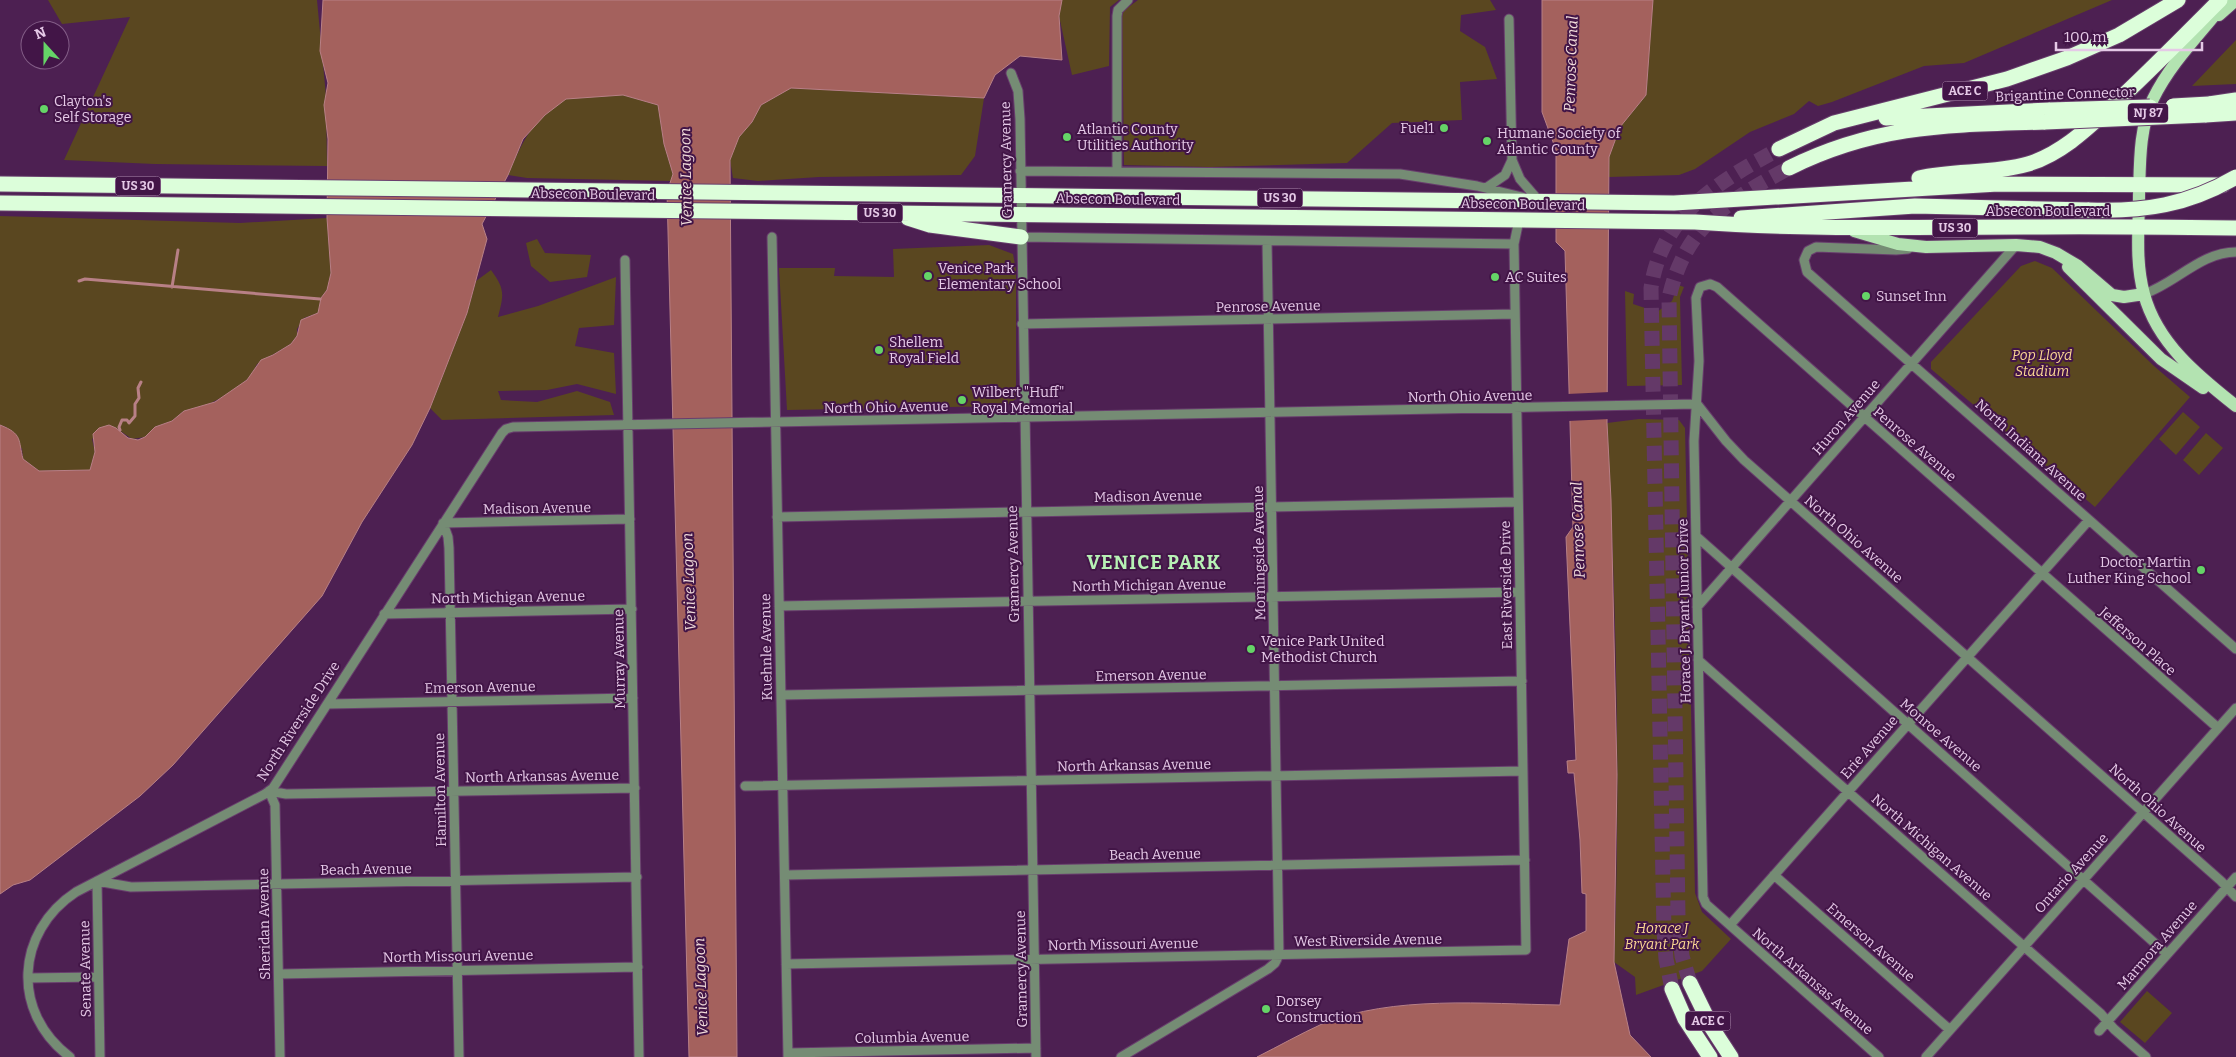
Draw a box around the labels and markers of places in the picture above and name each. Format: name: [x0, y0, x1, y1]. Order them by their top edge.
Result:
place label: Clayton's Self Storage: [54, 93, 131, 126]
marker: Clayton's Self Storage: [38, 103, 50, 115]
place label: Fuel1: [1400, 120, 1434, 137]
place label: Atlantic County Utilities Authority: [1077, 121, 1194, 154]
marker: Fuel1: [1438, 122, 1450, 134]
place label: Humane Society of Atlantic County: [1497, 125, 1621, 158]
marker: Atlantic County Utilities Authority: [1061, 131, 1073, 143]
marker: Humane Society of Atlantic County: [1481, 135, 1493, 147]
place label: Venice Park Elementary School: [938, 260, 1061, 293]
place label: AC Suites: [1505, 269, 1567, 286]
marker: Venice Park Elementary School: [922, 270, 934, 282]
marker: AC Suites: [1489, 271, 1501, 283]
place label: Sunset Inn: [1876, 288, 1947, 305]
marker: Sunset Inn: [1860, 290, 1872, 302]
place label: Shellem Royal Field: [889, 334, 959, 367]
marker: Shellem Royal Field: [873, 344, 885, 356]
place label: Wilbert "Huff" Royal Memorial: [972, 384, 1073, 417]
marker: Wilbert "Huff" Royal Memorial: [956, 394, 968, 406]
place label: Doctor Martin Luther King School: [2067, 554, 2191, 587]
marker: Doctor Martin Luther King School: [2195, 564, 2207, 576]
place label: Venice Park United Methodist Church: [1261, 633, 1384, 666]
marker: Venice Park United Methodist Church: [1245, 643, 1257, 655]
place label: Dorsey Construction: [1276, 993, 1361, 1026]
marker: Dorsey Construction: [1260, 1003, 1272, 1015]

